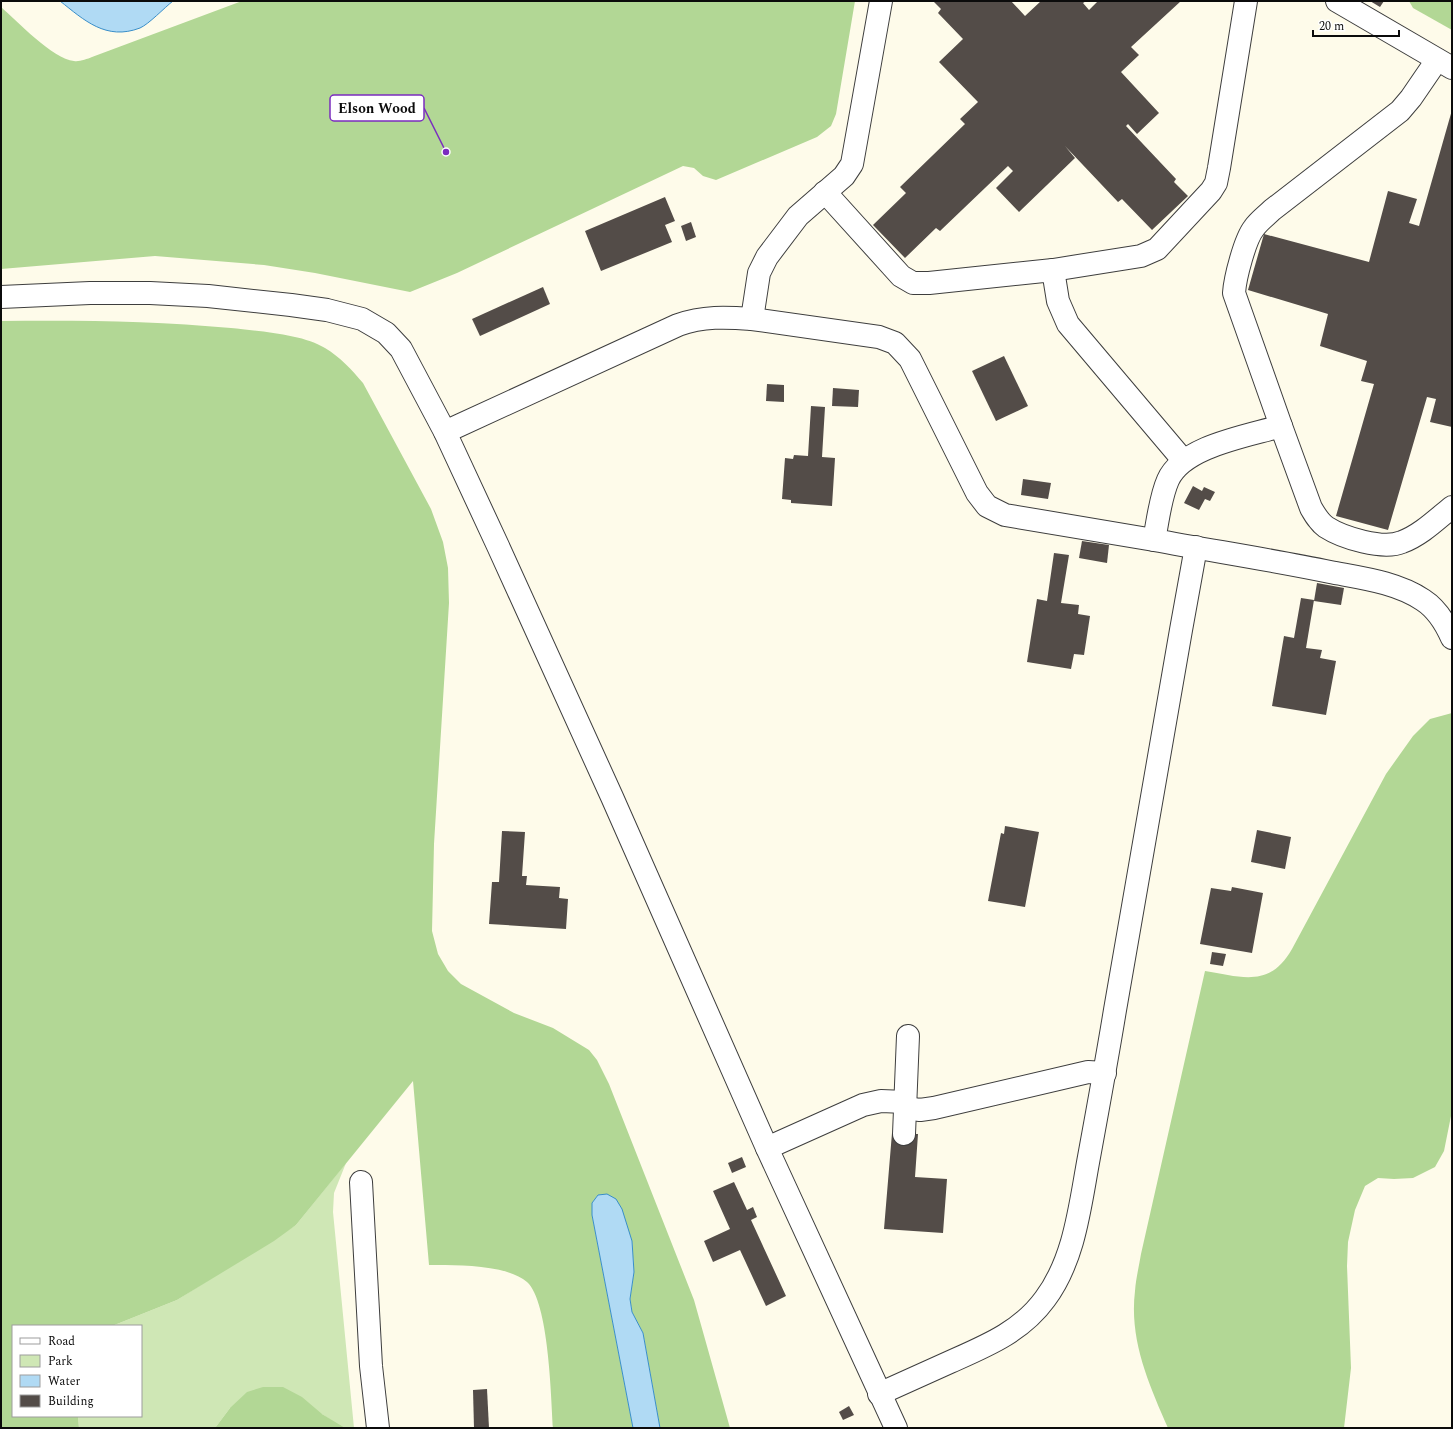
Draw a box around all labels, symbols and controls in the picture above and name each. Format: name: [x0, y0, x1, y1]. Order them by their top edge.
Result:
scale bar: [1313, 12, 1399, 38]
text: 20 m: [1319, 17, 1344, 36]
callout: Elson Wood: [330, 95, 424, 121]
text: Elson Wood: [338, 98, 416, 119]
legend: [12, 1325, 142, 1417]
text: Road: [48, 1332, 75, 1351]
text: Park: [48, 1352, 73, 1371]
text: Water: [48, 1372, 80, 1391]
text: Building: [48, 1392, 94, 1411]

